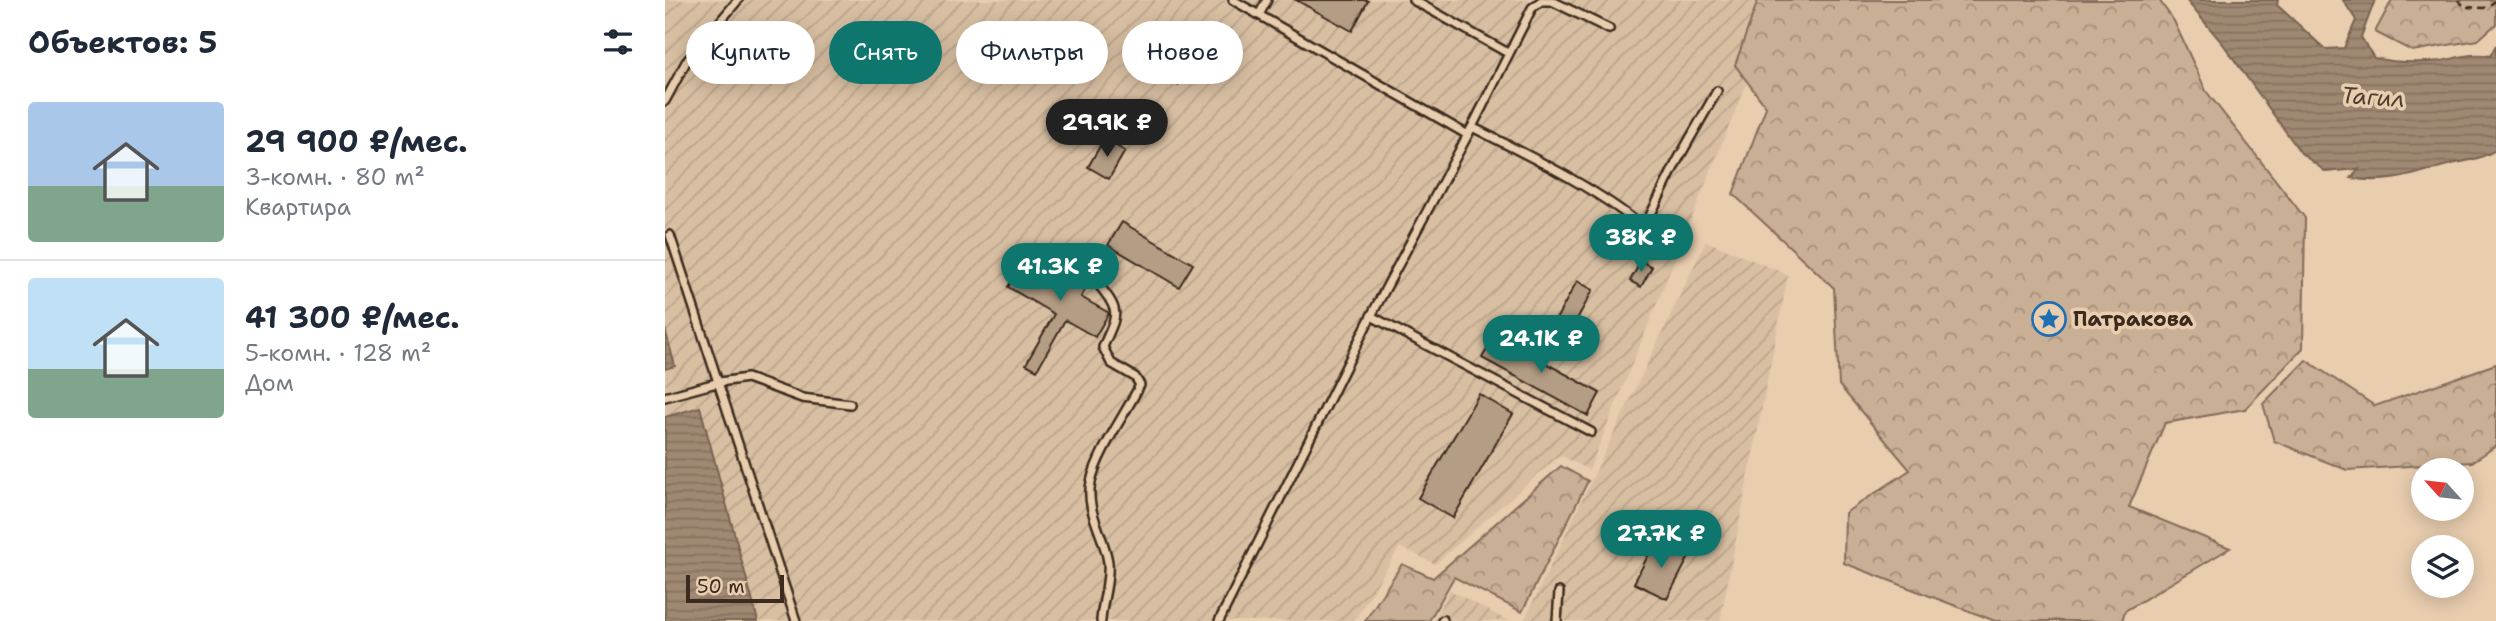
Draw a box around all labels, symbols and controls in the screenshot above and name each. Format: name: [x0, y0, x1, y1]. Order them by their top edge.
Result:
chip: Купить: [686, 21, 815, 84]
chip: Снять: [829, 21, 942, 84]
chip: Фильтры: [956, 21, 1108, 84]
chip: Новое: [1122, 21, 1243, 84]
text: Объектов: 5: [28, 22, 217, 63]
icon: filters: [599, 23, 637, 61]
water label: Тагил: [2340, 80, 2406, 114]
pin: 29.9K ₽: [1042, 100, 1172, 159]
text: 29.9K ₽: [1062, 107, 1152, 137]
text: 29 900 ₽/мес.: [245, 121, 468, 162]
icon: home: [84, 130, 168, 214]
text: 3-комн. · 80 m²: [245, 162, 425, 192]
text: Квартира: [245, 192, 351, 222]
pin: 38K ₽: [1592, 215, 1690, 274]
text: 38K ₽: [1605, 222, 1677, 252]
pin: 41.3K ₽: [995, 244, 1125, 303]
text: 41.3K ₽: [1017, 251, 1103, 281]
text: 41 300 ₽/мес.: [245, 297, 460, 338]
place icon: Патракова: [2030, 300, 2068, 338]
place label: Патракова: [2073, 305, 2194, 333]
icon: home: [84, 306, 168, 390]
pin: 24.1K ₽: [1476, 316, 1606, 375]
text: 24.1K ₽: [1499, 323, 1583, 353]
text: 5-комн. · 128 m²: [245, 338, 431, 368]
text: Дом: [245, 368, 294, 398]
north arrow: [2411, 458, 2475, 522]
map controls: [2411, 458, 2474, 598]
pin: 27.7K ₽: [1596, 510, 1726, 570]
text: 27.7K ₽: [1616, 518, 1706, 548]
button: layers: [2411, 535, 2474, 598]
scale bar: [686, 572, 784, 604]
text: 50 m: [697, 574, 745, 599]

